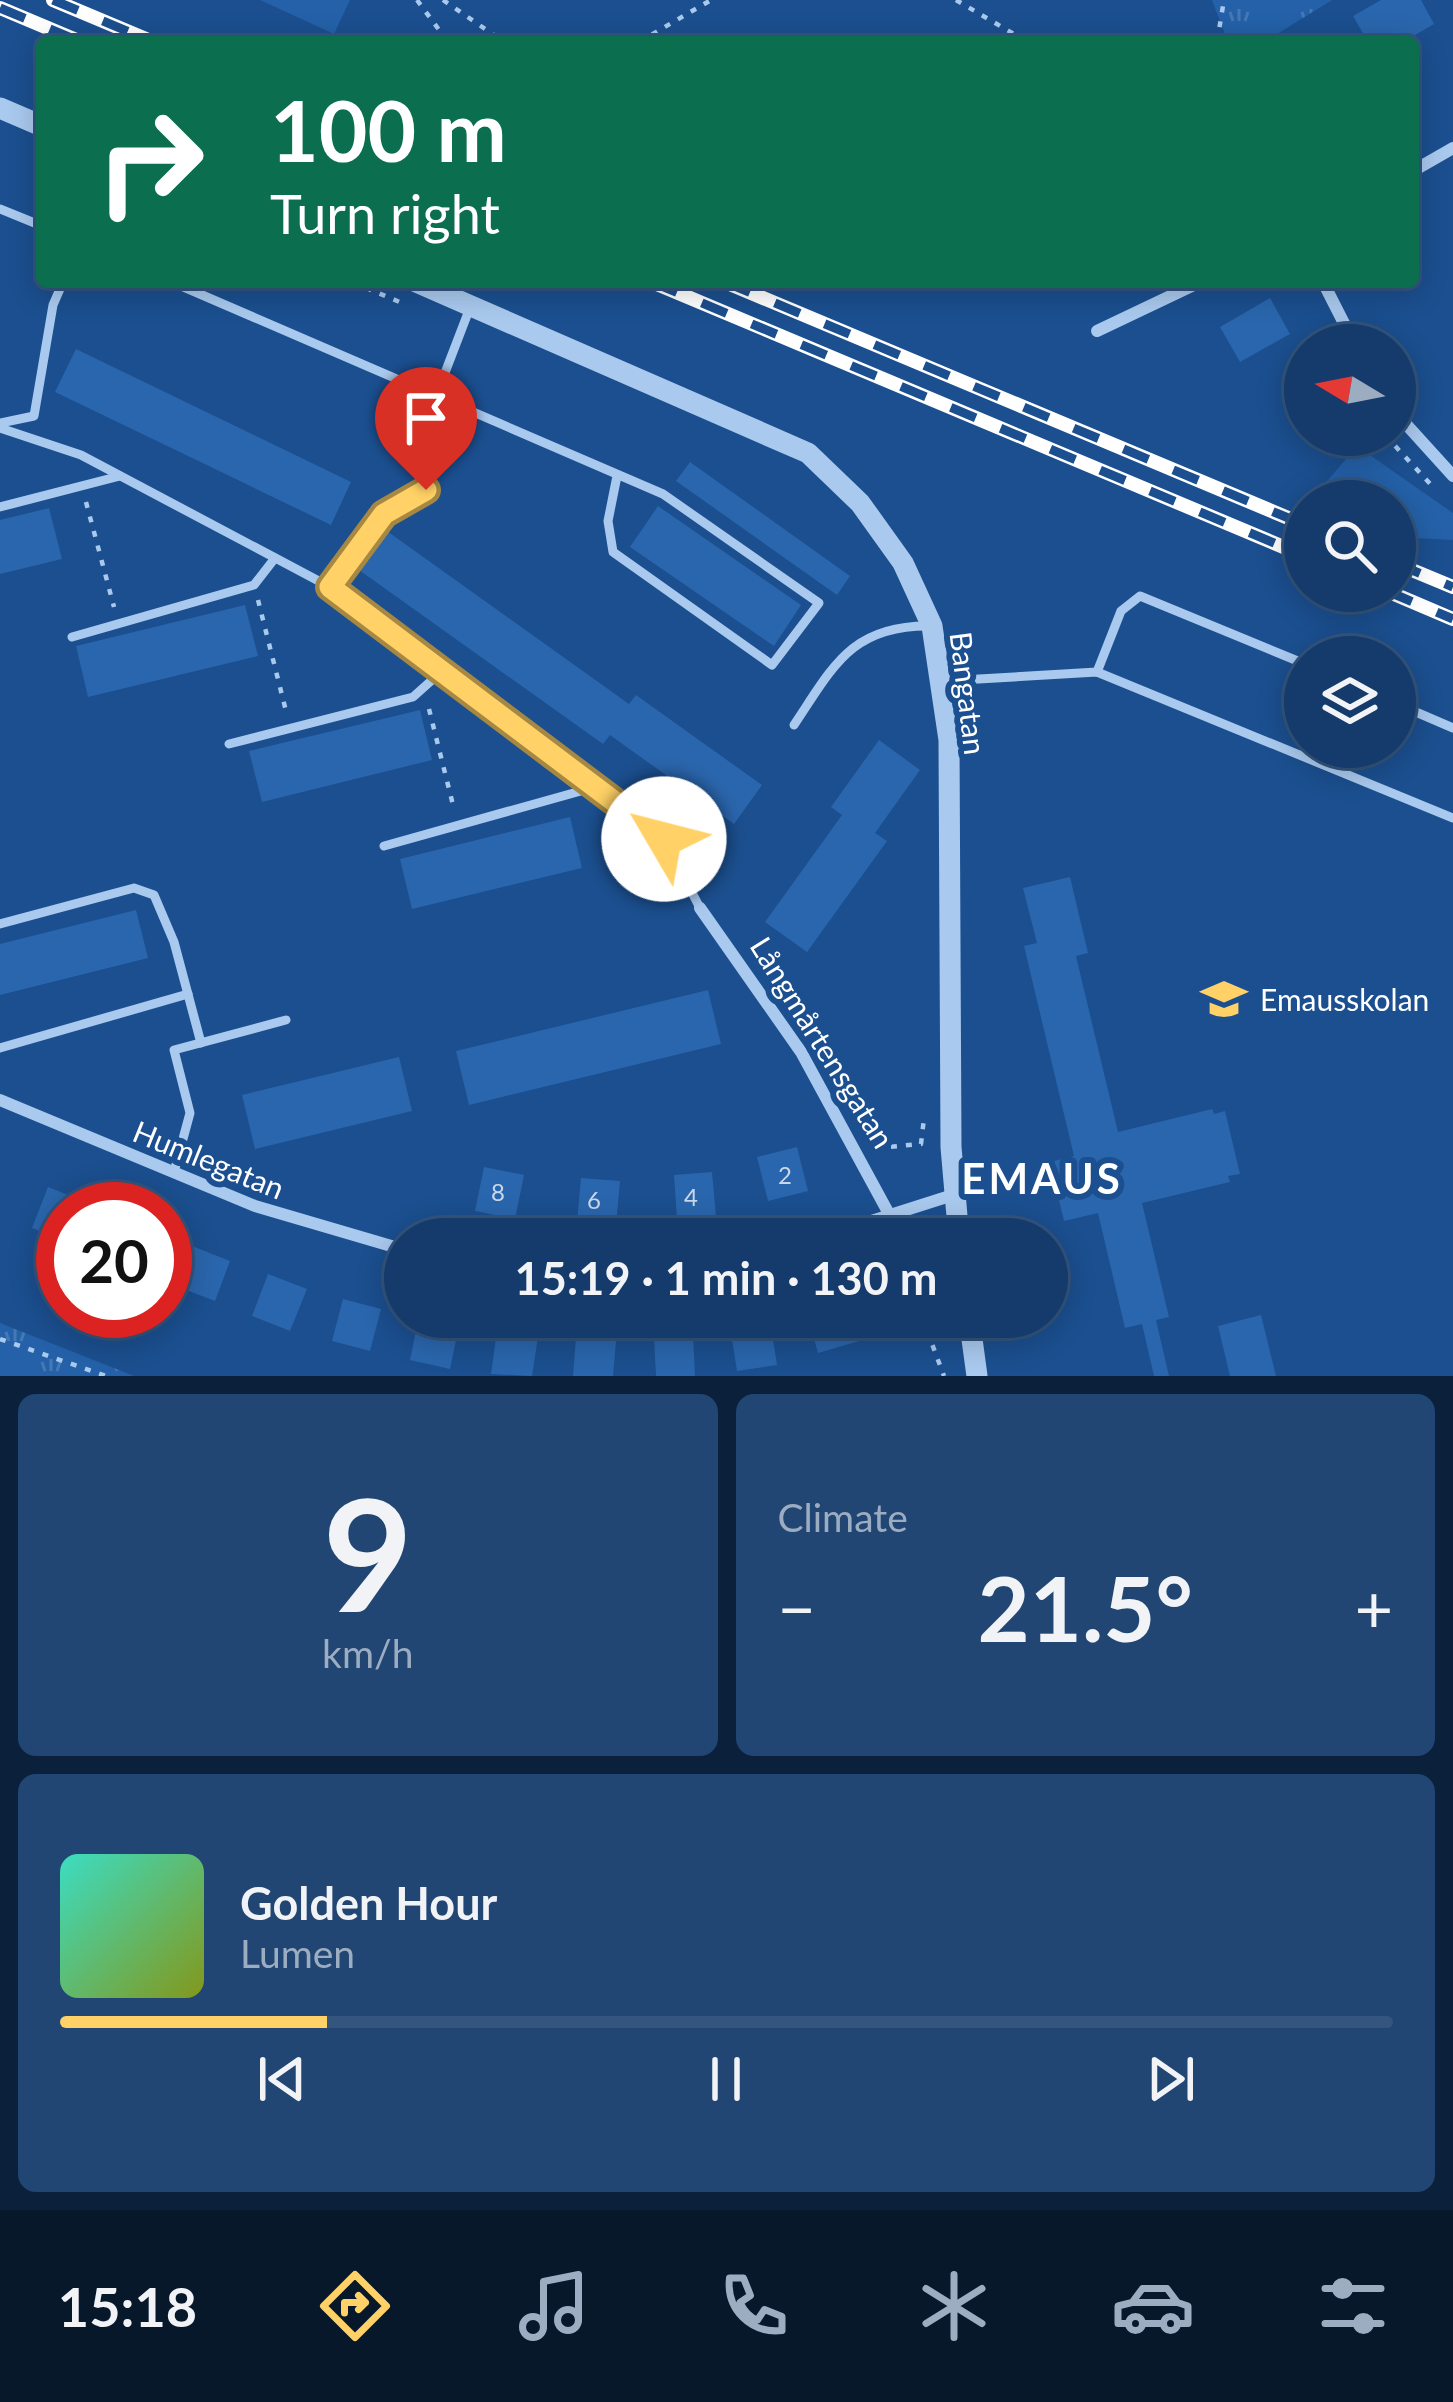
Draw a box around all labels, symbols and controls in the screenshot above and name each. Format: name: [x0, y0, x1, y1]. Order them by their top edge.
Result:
text: 100 m: [270, 79, 507, 180]
icon: right: [72, 84, 228, 240]
text: Turn right: [270, 181, 500, 246]
north arrow: [1284, 324, 1416, 456]
map controls: [1284, 324, 1416, 768]
pin: [375, 367, 477, 490]
icon: arrive: [393, 385, 459, 451]
button: search: [1284, 480, 1416, 612]
street label: Bangatan: [944, 630, 994, 756]
button: layers: [1284, 636, 1416, 768]
position arrow: [601, 776, 727, 902]
street label: Långmårtensgatan: [744, 930, 902, 1154]
school or university icon: Emausskolan: [1199, 974, 1249, 1024]
place label: Emausskolan: [1260, 981, 1429, 1017]
street label: Humlegatan: [128, 1112, 290, 1206]
district label: EMAUS: [961, 1153, 1123, 1203]
house number: 2: [778, 1160, 792, 1189]
house number: 8: [491, 1177, 505, 1206]
speed limit sign: 20: [36, 1182, 192, 1338]
house number: 4: [684, 1182, 698, 1211]
house number: 6: [587, 1185, 601, 1214]
text: 15:19 · 1 min · 130 m: [515, 1251, 937, 1305]
text: 9: [323, 1458, 413, 1645]
text: Climate: [778, 1494, 908, 1540]
text: 21.5°: [978, 1553, 1193, 1661]
text: −: [778, 1568, 816, 1647]
text: +: [1355, 1568, 1393, 1647]
text: km/h: [322, 1630, 413, 1676]
text: Golden Hour: [240, 1876, 497, 1930]
text: Lumen: [240, 1930, 355, 1976]
icon: previous: [249, 2046, 315, 2112]
icon: pause: [693, 2046, 759, 2112]
icon: next: [1138, 2046, 1204, 2112]
icon: directions: [313, 2264, 397, 2348]
icon: music: [512, 2264, 596, 2348]
icon: phone: [712, 2264, 796, 2348]
icon: climate: [912, 2264, 996, 2348]
icon: car: [1111, 2264, 1195, 2348]
icon: filters: [1311, 2264, 1395, 2348]
text: 15:18: [58, 2274, 197, 2339]

